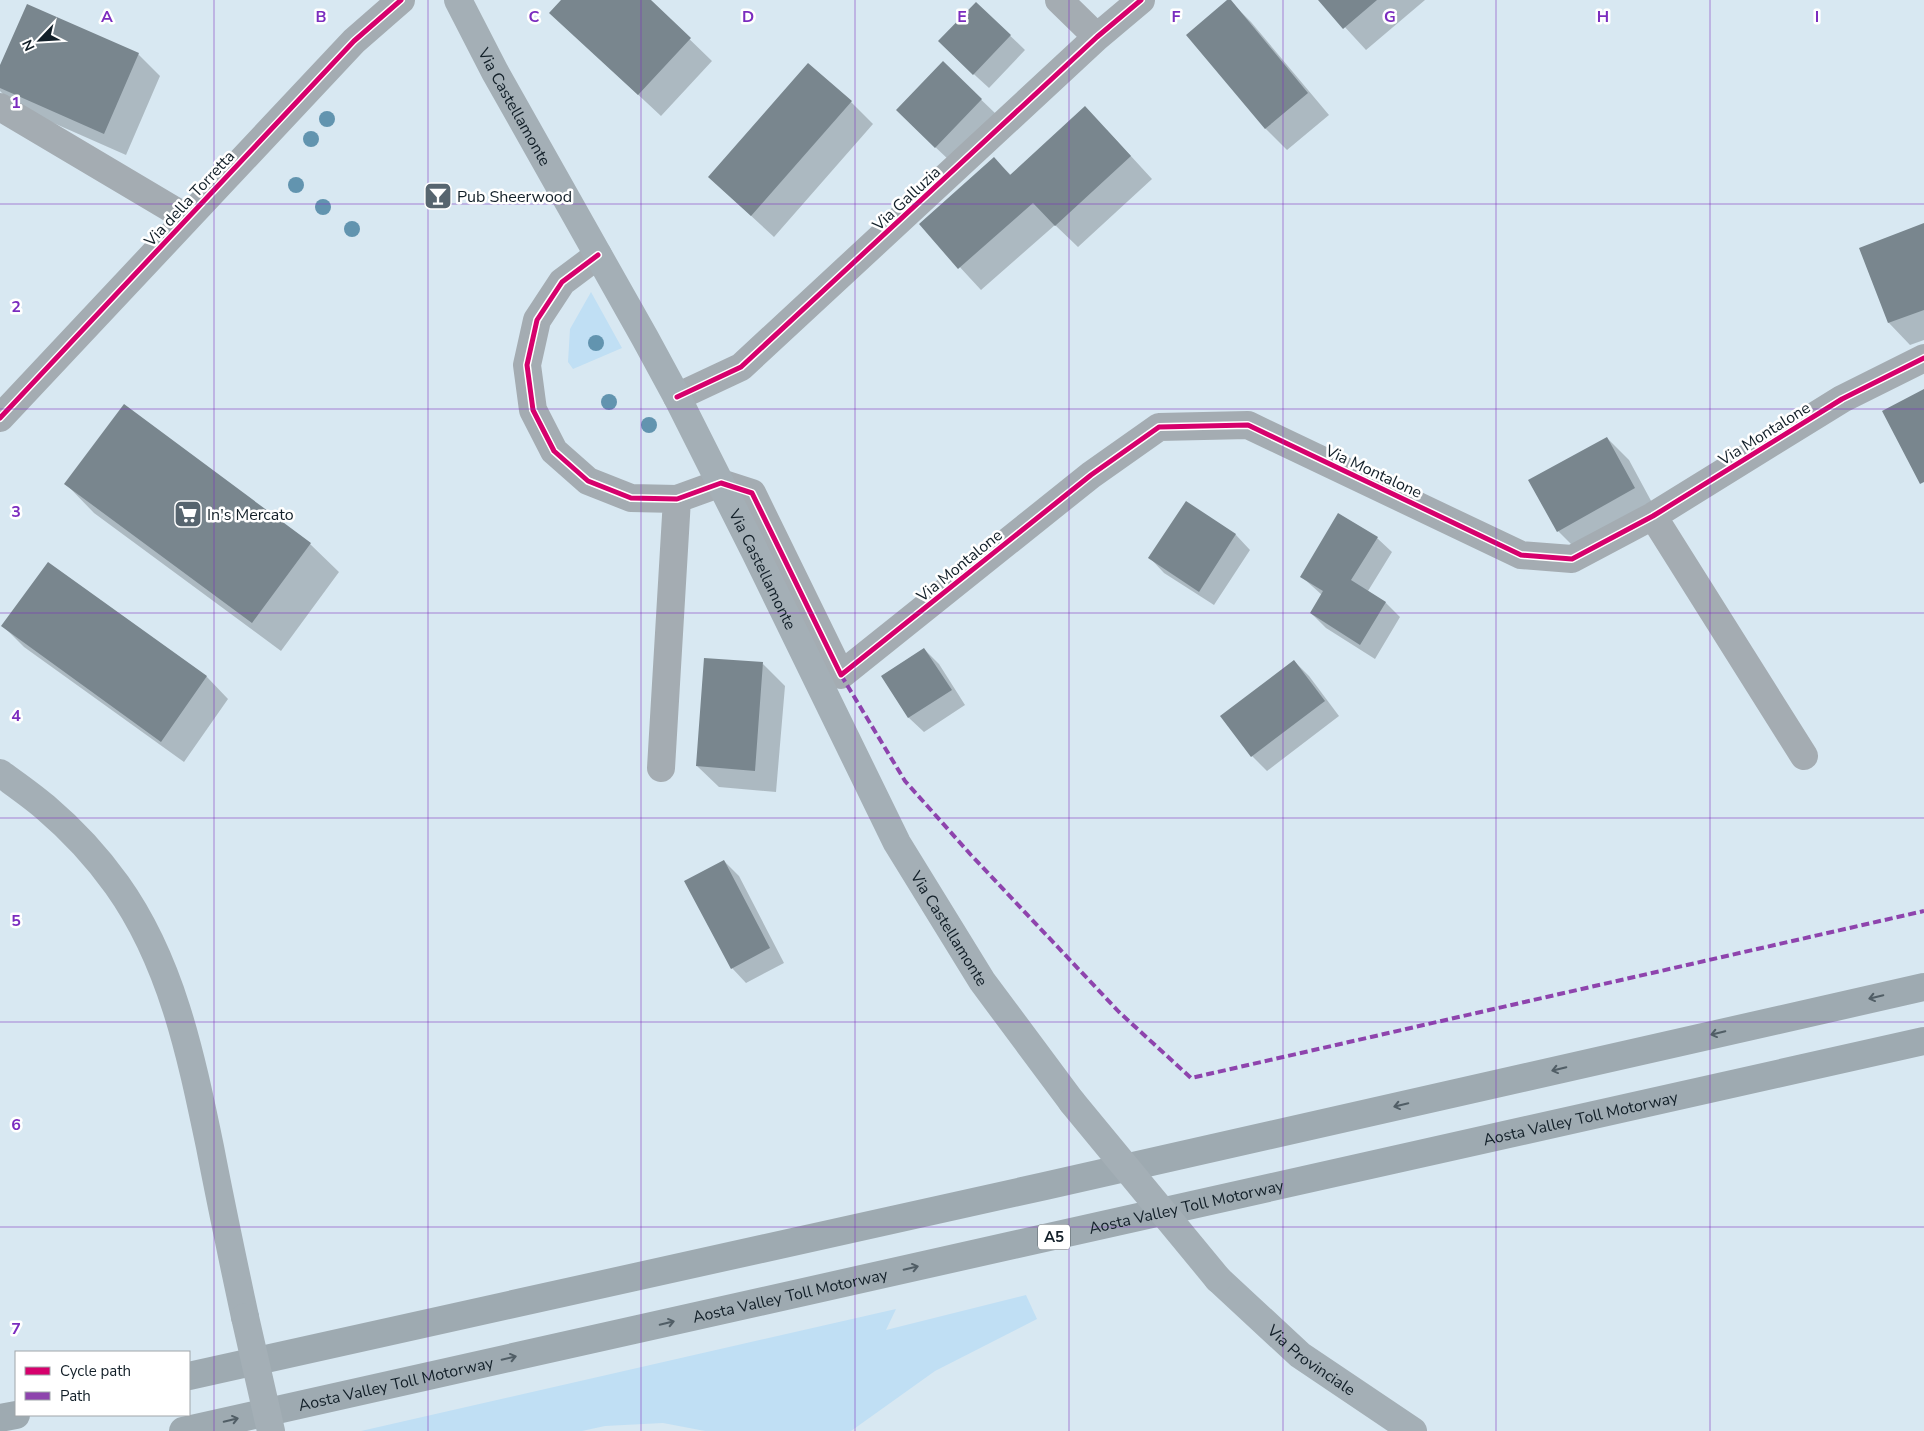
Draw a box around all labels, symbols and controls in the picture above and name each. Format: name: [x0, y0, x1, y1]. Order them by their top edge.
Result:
text: A: [101, 6, 113, 28]
text: B: [315, 6, 327, 28]
text: C: [529, 6, 540, 28]
text: D: [742, 6, 754, 28]
text: E: [957, 6, 967, 28]
text: F: [1172, 6, 1181, 28]
text: G: [1384, 6, 1396, 28]
text: H: [1597, 6, 1609, 28]
text: I: [1815, 6, 1819, 28]
north arrow: [15, 15, 65, 65]
text: N: [18, 37, 39, 54]
street label: Via Castellamonte: [472, 44, 556, 170]
text: 1: [11, 92, 21, 114]
street label: Via della Torretta: [139, 146, 240, 252]
street label: Via Galluzia: [867, 162, 945, 237]
bar icon: Pub Sheerwood: [423, 181, 453, 211]
place label: Pub Sheerwood: [457, 186, 572, 208]
text: 2: [11, 296, 21, 318]
street label: Via Montalone: [1714, 397, 1815, 471]
street label: Via Montalone: [1321, 439, 1425, 504]
supermarket icon: In's Mercato: [173, 499, 203, 529]
text: 3: [11, 501, 21, 523]
place label: In's Mercato: [207, 504, 294, 526]
street label: Via Castellamonte: [723, 505, 801, 634]
street label: Via Montalone: [911, 524, 1007, 608]
text: 4: [11, 705, 21, 727]
street label: Via Castellamonte: [904, 866, 993, 991]
text: 5: [11, 910, 21, 932]
one-way arrow: [1869, 993, 1885, 1003]
one-way arrow: [1710, 1029, 1726, 1038]
one-way arrow: [1552, 1065, 1568, 1074]
street label: Aosta Valley Toll Motorway: [1481, 1086, 1681, 1151]
one-way arrow: [1393, 1101, 1409, 1110]
text: 6: [11, 1114, 21, 1136]
street label: Aosta Valley Toll Motorway: [1087, 1175, 1287, 1240]
road number: A5: [1038, 1224, 1070, 1250]
street label: Aosta Valley Toll Motorway: [691, 1263, 891, 1329]
one-way arrow: [903, 1263, 919, 1273]
text: 7: [11, 1318, 21, 1340]
one-way arrow: [659, 1318, 675, 1327]
street label: Via Provinciale: [1261, 1319, 1360, 1401]
legend: [15, 1351, 190, 1416]
street label: Aosta Valley Toll Motorway: [296, 1352, 496, 1417]
one-way arrow: [500, 1353, 516, 1362]
text: Cycle path: [60, 1361, 131, 1381]
text: Path: [60, 1386, 91, 1406]
one-way arrow: [222, 1415, 238, 1424]

